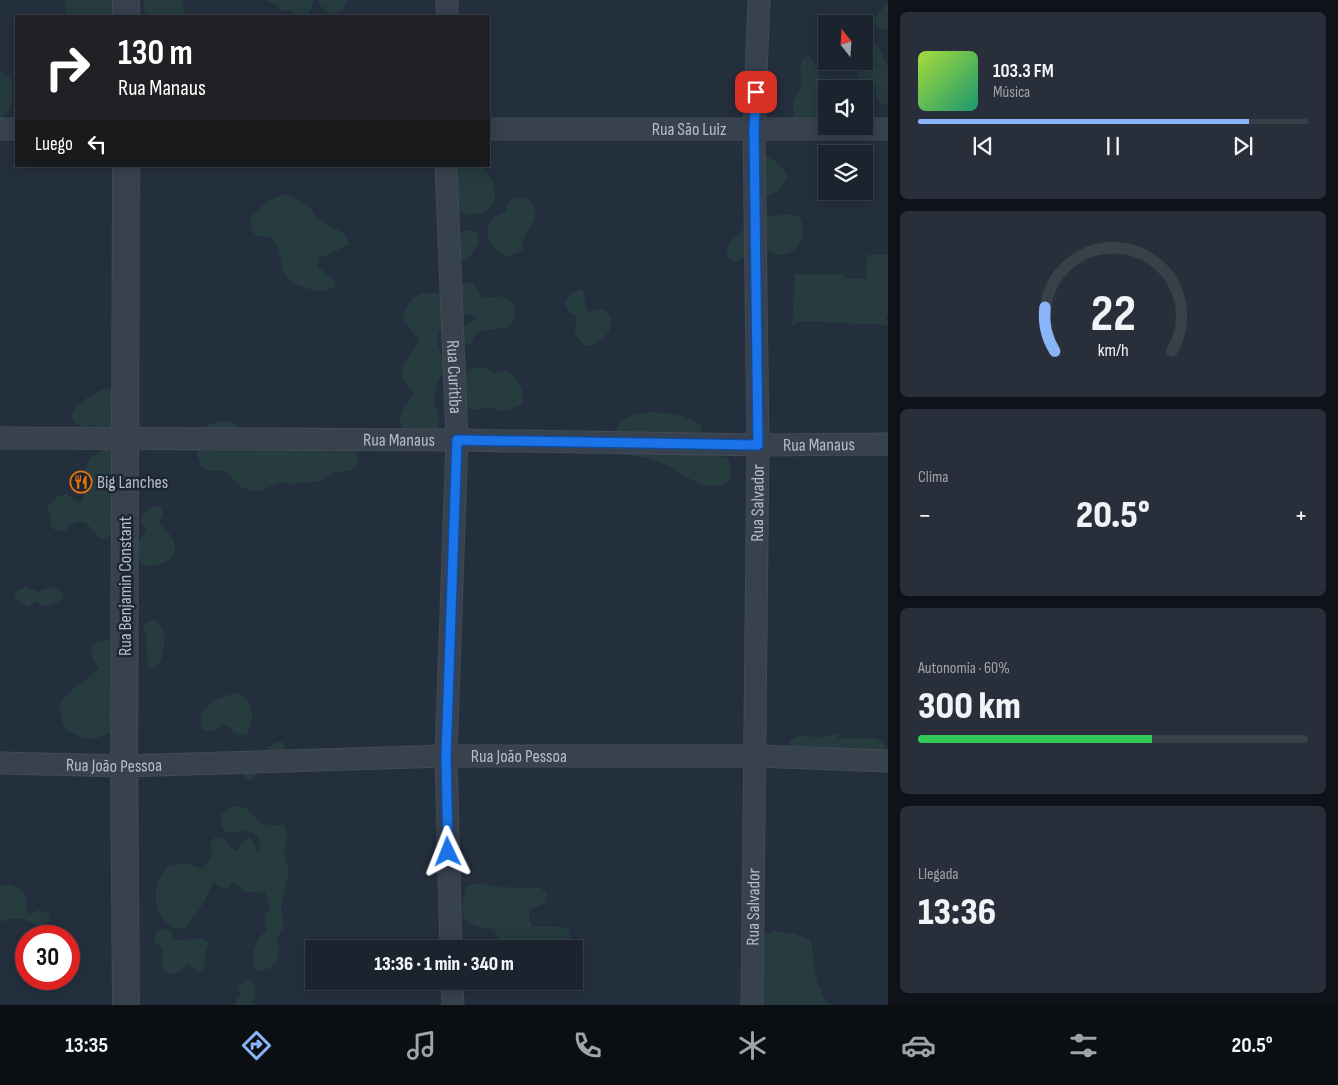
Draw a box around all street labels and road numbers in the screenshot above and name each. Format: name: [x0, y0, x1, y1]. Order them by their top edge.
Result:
street label: Rua São Luiz: [652, 119, 727, 140]
street label: Rua Curitiba: [442, 340, 466, 414]
street label: Rua Manaus: [363, 430, 435, 451]
street label: Rua Manaus: [783, 434, 855, 456]
street label: Rua Salvador: [747, 464, 769, 542]
street label: Rua Benjamin Constant: [115, 515, 136, 656]
street label: Rua João Pessoa: [471, 746, 567, 767]
street label: Rua João Pessoa: [66, 755, 162, 777]
street label: Rua Salvador: [743, 868, 764, 946]

